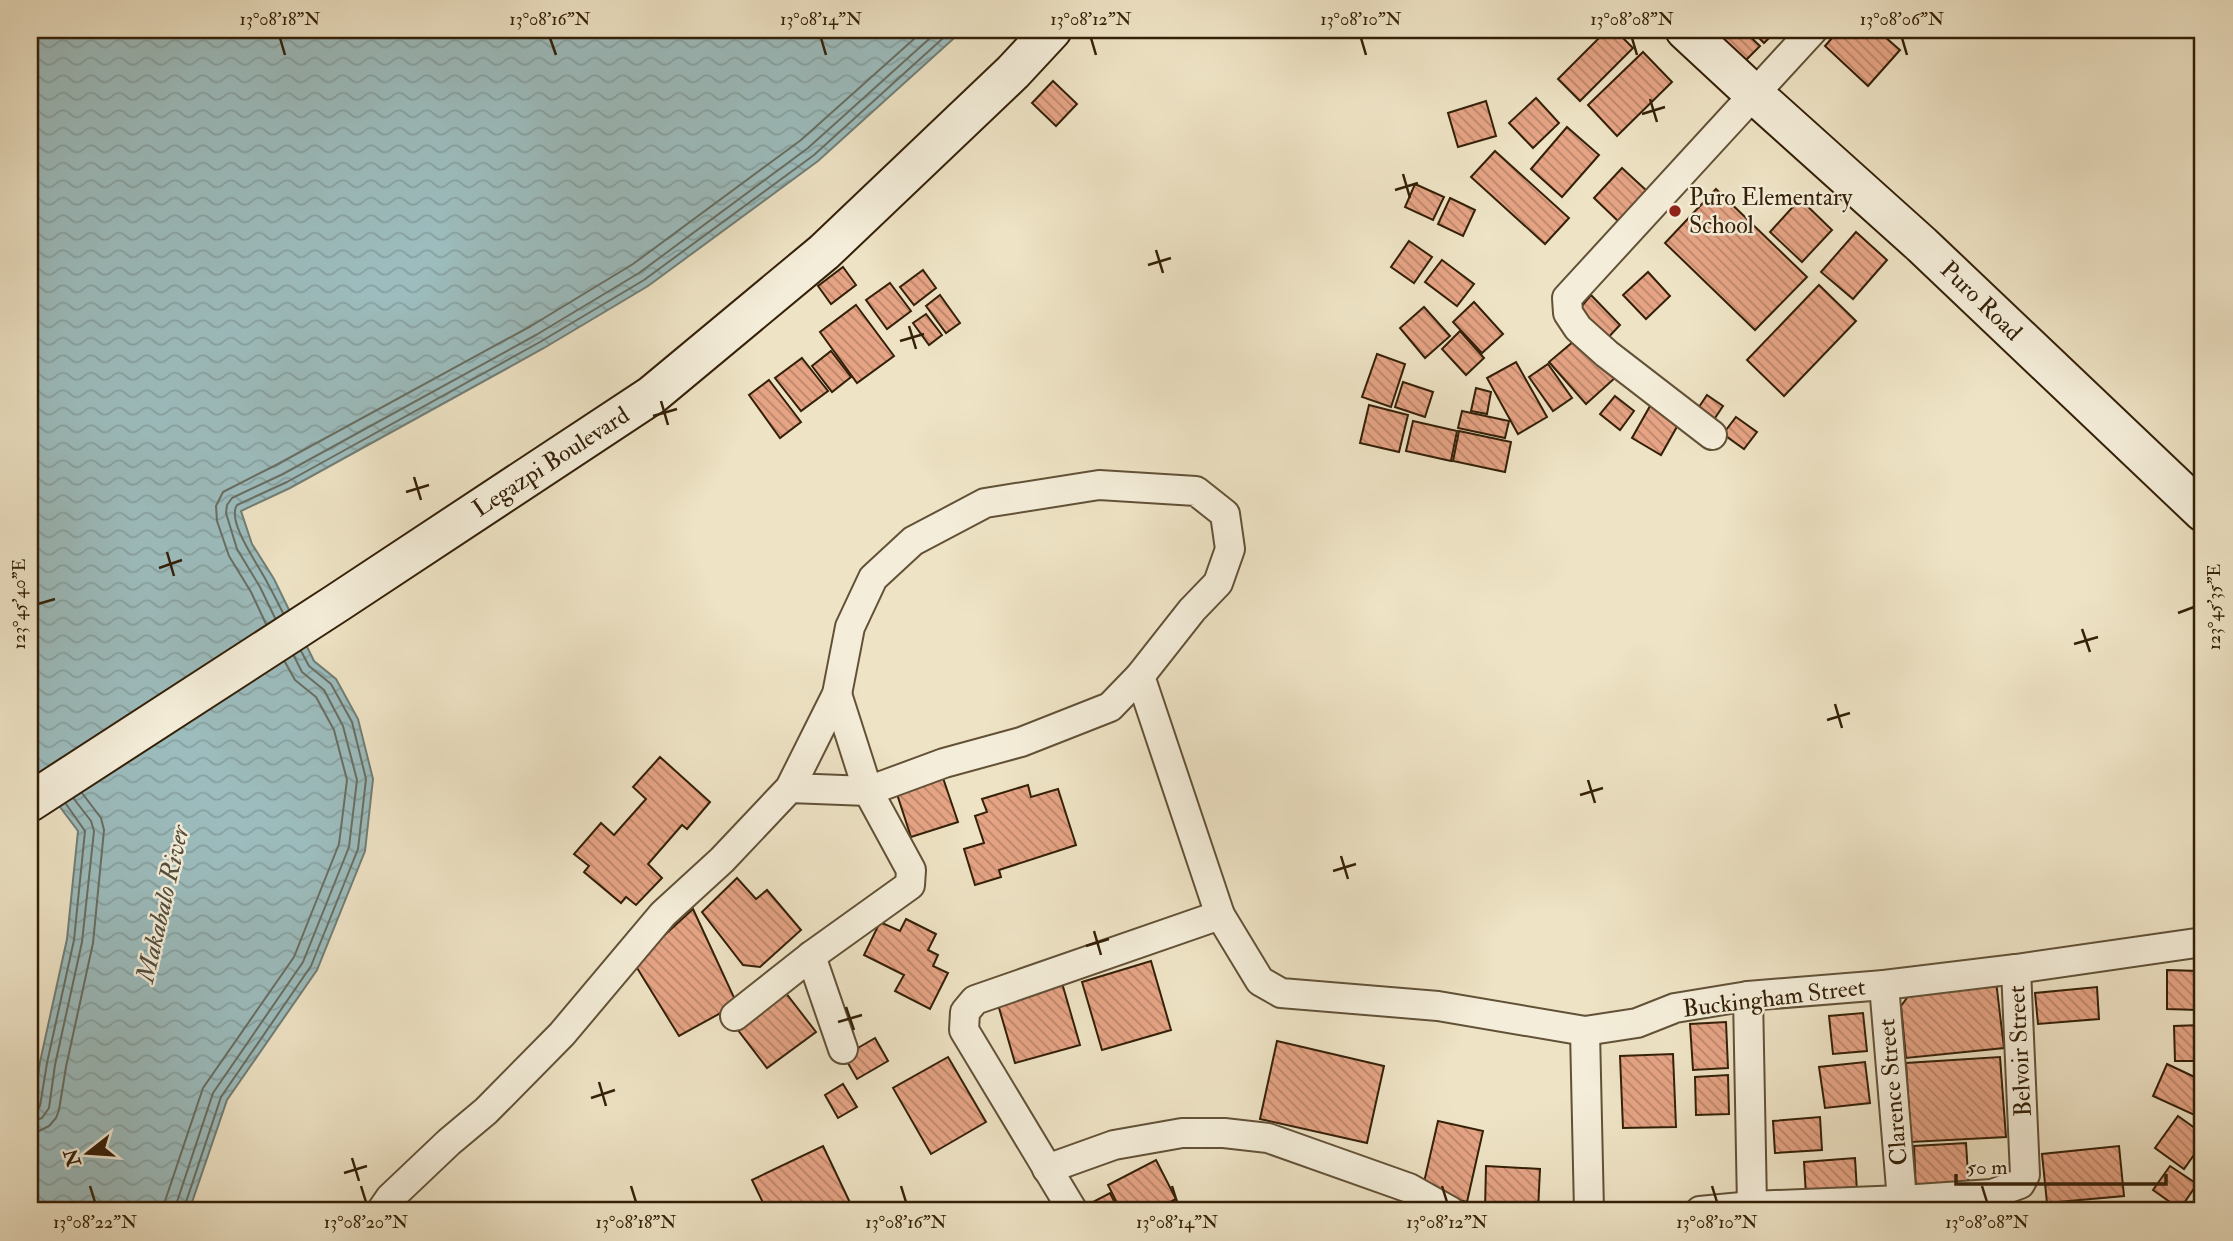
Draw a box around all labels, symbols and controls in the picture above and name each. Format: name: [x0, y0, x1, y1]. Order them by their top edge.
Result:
text: 13°08'18"N: [240, 8, 320, 31]
text: 13°08'16"N: [509, 8, 591, 31]
text: 13°08'14"N: [780, 8, 862, 31]
text: 13°08'12"N: [1050, 8, 1132, 31]
text: 13°08'10"N: [1320, 8, 1402, 31]
text: 13°08'08"N: [1590, 8, 1674, 31]
text: 13°08'06"N: [1860, 8, 1944, 31]
place label: Puro Elementary School: [1689, 182, 1853, 241]
marker: Puro Elementary School: [1667, 203, 1683, 219]
street label: Puro Road: [1934, 254, 2029, 348]
street label: Legazpi Boulevard: [467, 400, 635, 524]
text: 123°45'40"E: [8, 559, 31, 649]
text: 123°45'35"E: [2203, 564, 2226, 650]
water label: Makabalo River: [129, 821, 197, 988]
street label: Buckingham Street: [1681, 971, 1867, 1025]
street label: Belvoir Street: [2001, 984, 2039, 1118]
street label: Clarence Street: [1871, 1017, 1915, 1167]
north arrow: [52, 1118, 122, 1188]
scale bar: [1956, 1143, 2166, 1187]
text: N: [58, 1145, 87, 1170]
text: 50 m: [1967, 1154, 2008, 1181]
text: 13°08'22"N: [53, 1211, 137, 1234]
text: 13°08'20"N: [324, 1211, 408, 1234]
text: 13°08'18"N: [596, 1211, 676, 1234]
text: 13°08'16"N: [865, 1211, 947, 1234]
text: 13°08'14"N: [1136, 1211, 1218, 1234]
text: 13°08'12"N: [1406, 1211, 1488, 1234]
text: 13°08'10"N: [1676, 1211, 1758, 1234]
text: 13°08'08"N: [1945, 1211, 2029, 1234]

